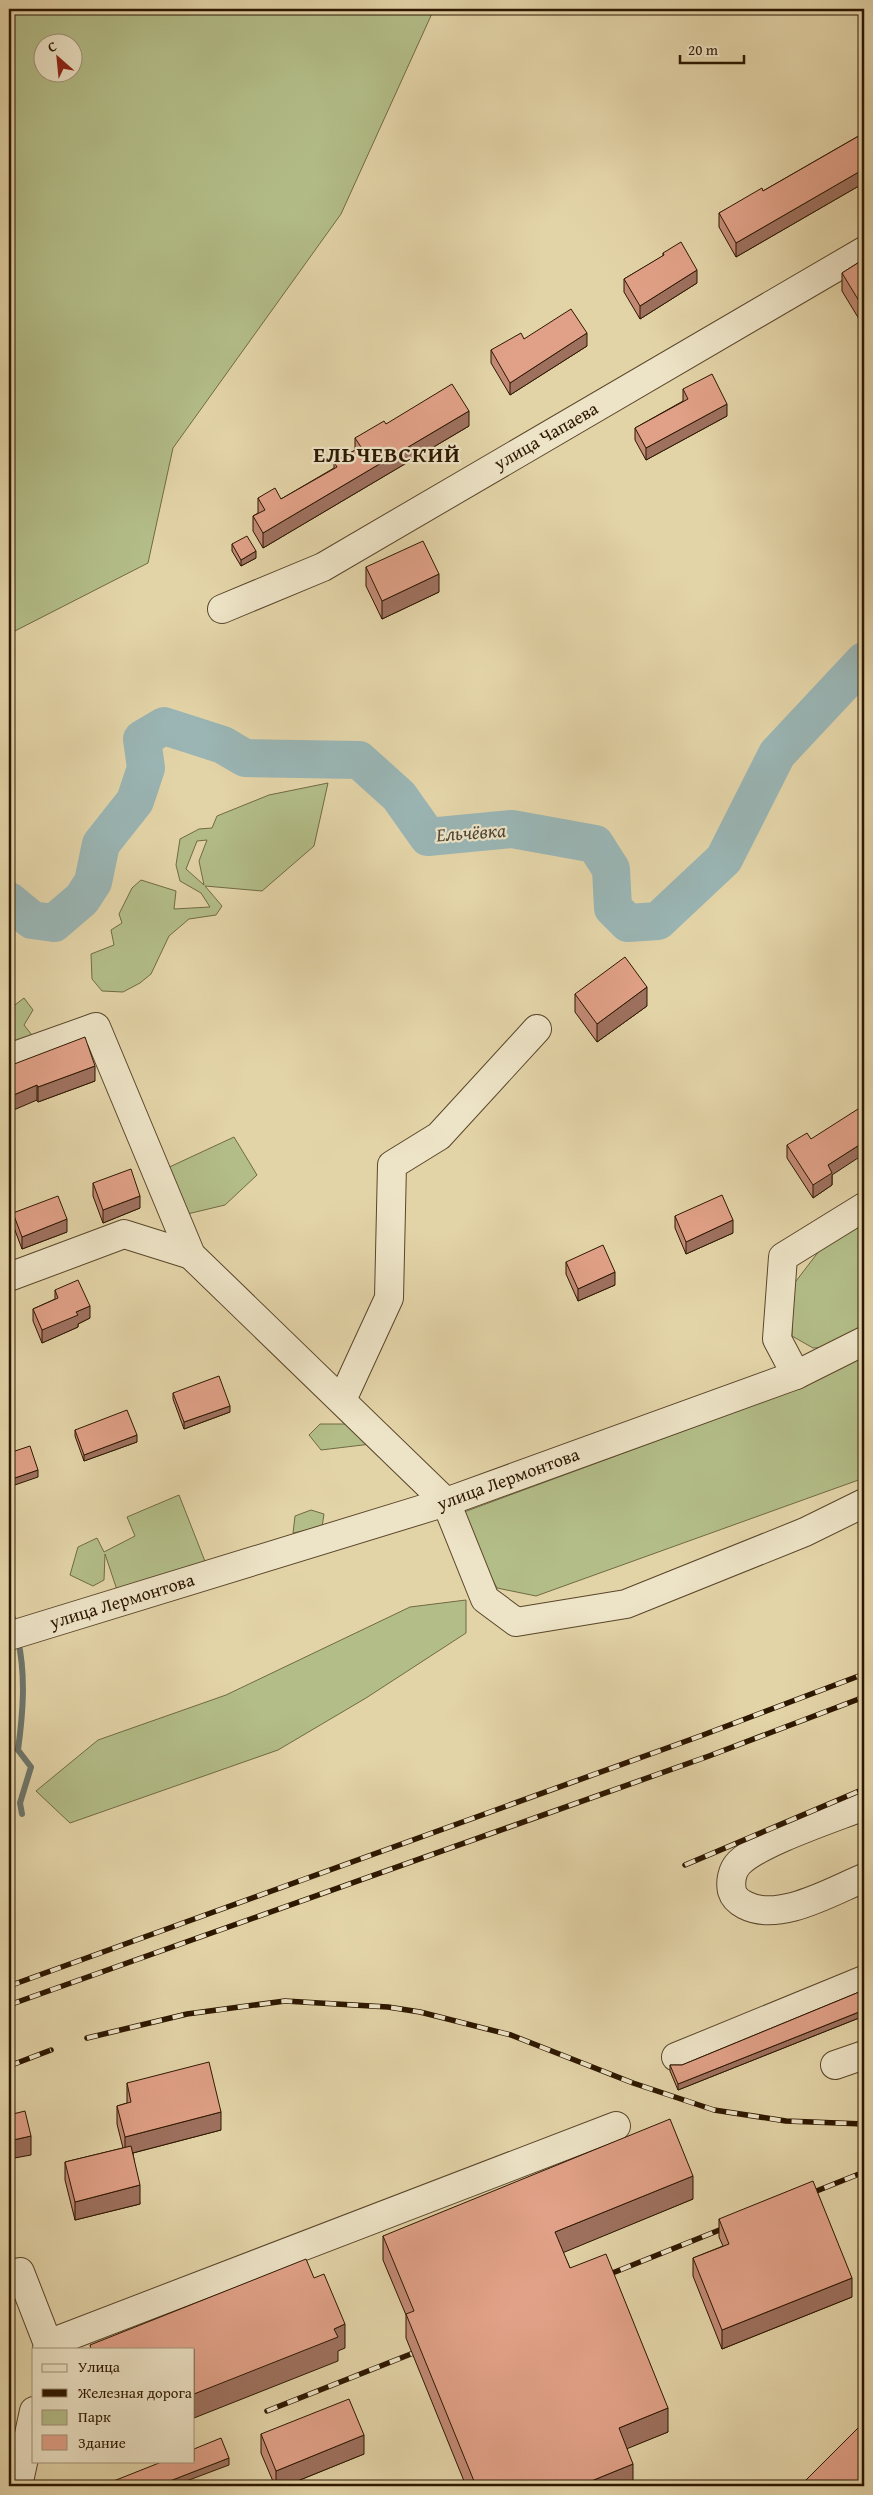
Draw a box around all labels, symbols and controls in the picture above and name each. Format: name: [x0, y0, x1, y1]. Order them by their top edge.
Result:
north arrow: [32, 32, 82, 82]
scale bar: [680, 32, 744, 64]
text: С: [44, 36, 60, 57]
text: 20 m: [688, 39, 719, 60]
street label: улица Чапаева: [488, 395, 603, 477]
district label: ЕЛЬЧЕВСКИЙ: [313, 438, 461, 470]
water label: Ельчёвка: [434, 816, 507, 848]
street label: улица Лермонтова: [432, 1440, 583, 1517]
street label: улица Лермонтова: [45, 1566, 198, 1636]
legend: [32, 2348, 195, 2462]
text: Улица: [78, 2356, 121, 2377]
text: Железная дорога: [77, 2382, 193, 2403]
text: Парк: [78, 2406, 111, 2427]
text: Здание: [78, 2432, 126, 2453]

